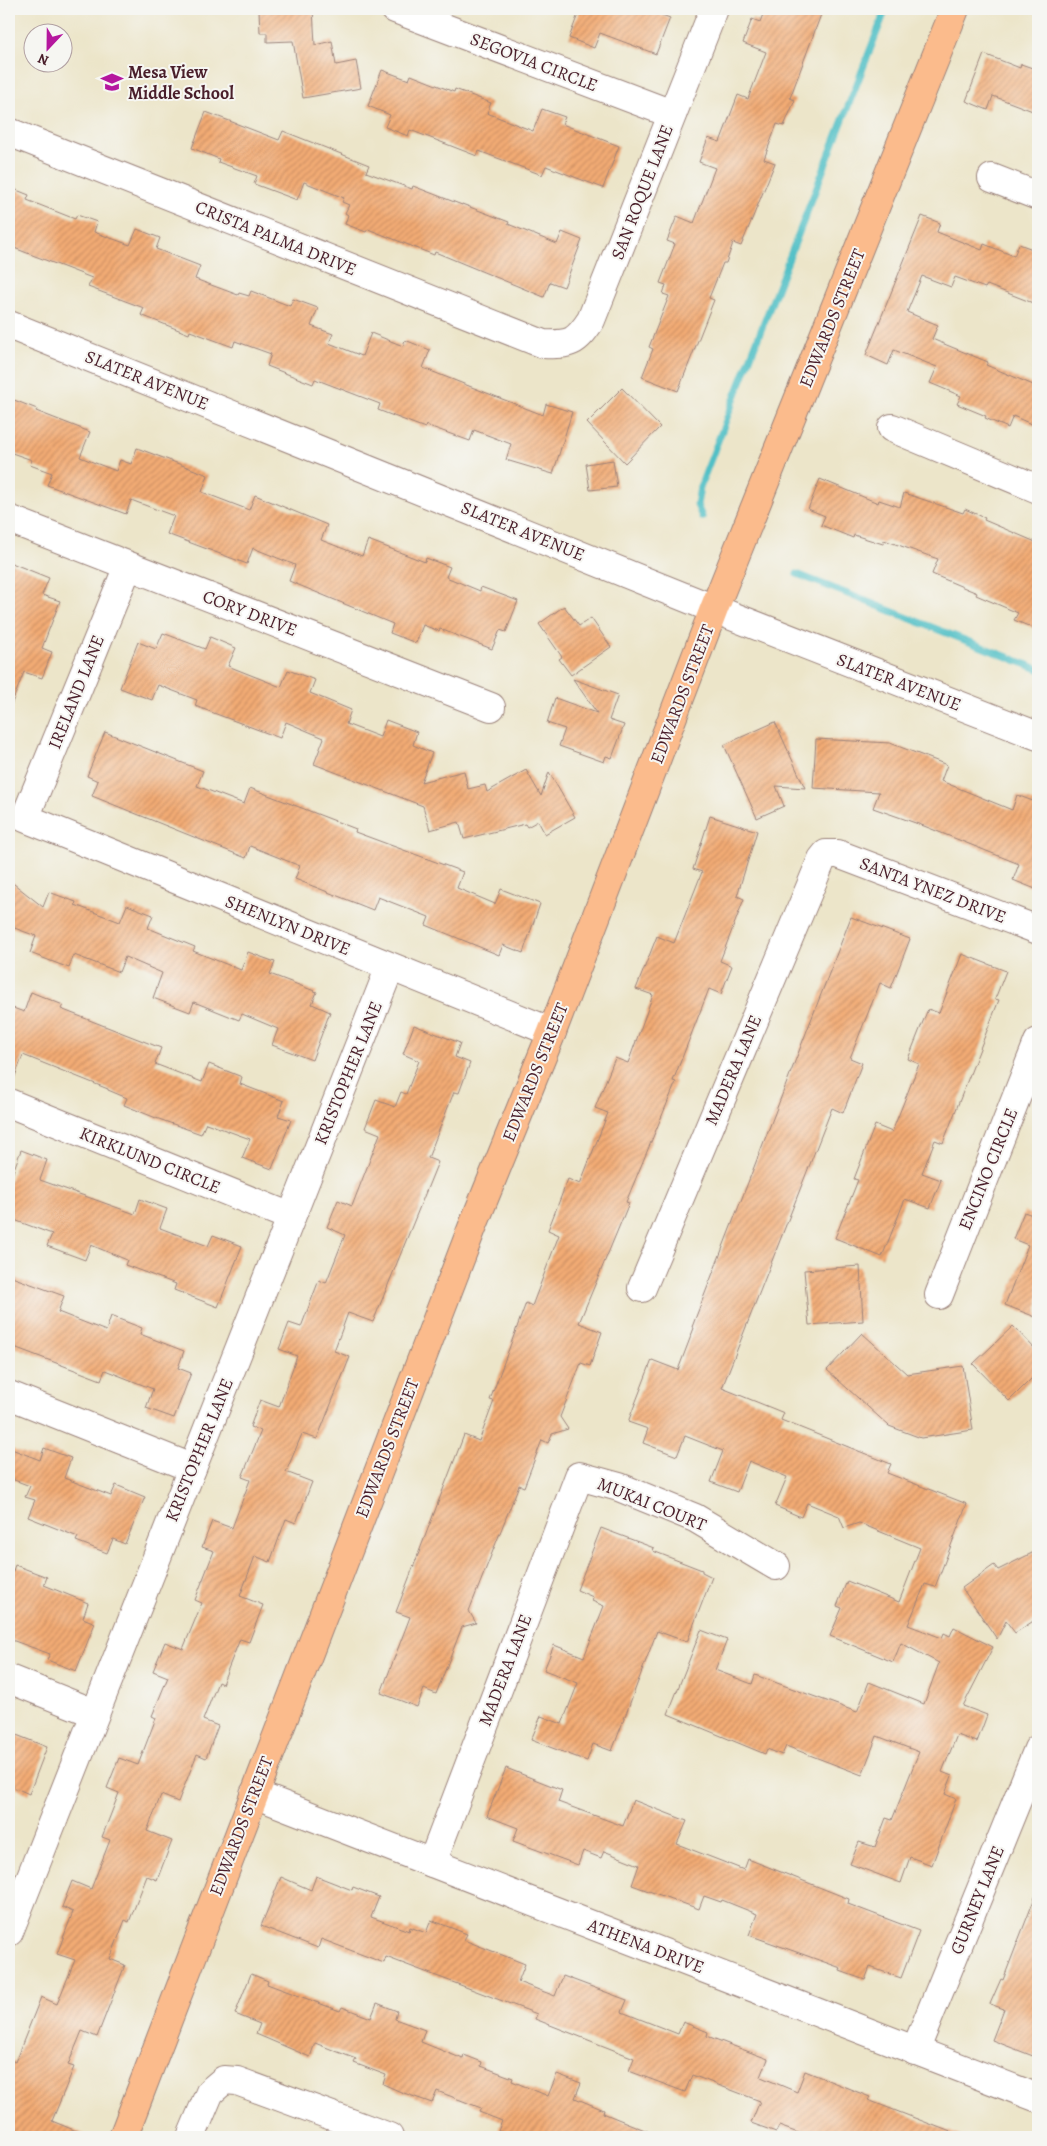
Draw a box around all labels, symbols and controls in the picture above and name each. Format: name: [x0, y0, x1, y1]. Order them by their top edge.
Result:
north arrow: [22, 22, 72, 72]
street label: SEGOVIA CIRCLE: [467, 27, 601, 97]
text: N: [35, 49, 52, 70]
place label: Mesa View Middle School: [128, 60, 234, 105]
school or university icon: Mesa View Middle School: [99, 69, 125, 95]
street label: SAN ROQUE LANE: [605, 121, 679, 263]
street label: CRISTA PALMA DRIVE: [192, 195, 360, 281]
street label: EDWARDS STREET: [793, 245, 871, 391]
street label: SLATER AVENUE: [82, 344, 212, 416]
street label: SLATER AVENUE: [458, 495, 588, 567]
street label: CORY DRIVE: [199, 584, 301, 642]
street label: EDWARDS STREET: [644, 621, 720, 767]
street label: IRELAND LANE: [42, 631, 110, 753]
street label: SLATER AVENUE: [833, 647, 965, 717]
street label: SANTA YNEZ DRIVE: [856, 851, 1010, 929]
street label: SHENLYN DRIVE: [222, 889, 354, 961]
street label: KRISTOPHER LANE: [308, 998, 388, 1148]
street label: EDWARDS STREET: [496, 999, 574, 1145]
street label: MADERA LANE: [699, 1011, 767, 1129]
street label: ENCINO CIRCLE: [953, 1104, 1023, 1234]
street label: KIRKLUND CIRCLE: [76, 1121, 224, 1199]
street label: KRISTOPHER LANE: [159, 1375, 239, 1525]
street label: EDWARDS STREET: [349, 1375, 425, 1521]
street label: MUKAI COURT: [594, 1471, 710, 1537]
street label: MADERA LANE: [473, 1611, 537, 1729]
street label: EDWARDS STREET: [203, 1753, 279, 1899]
street label: GURNEY LANE: [944, 1842, 1010, 1958]
street label: ATHENA DRIVE: [583, 1912, 708, 1979]

